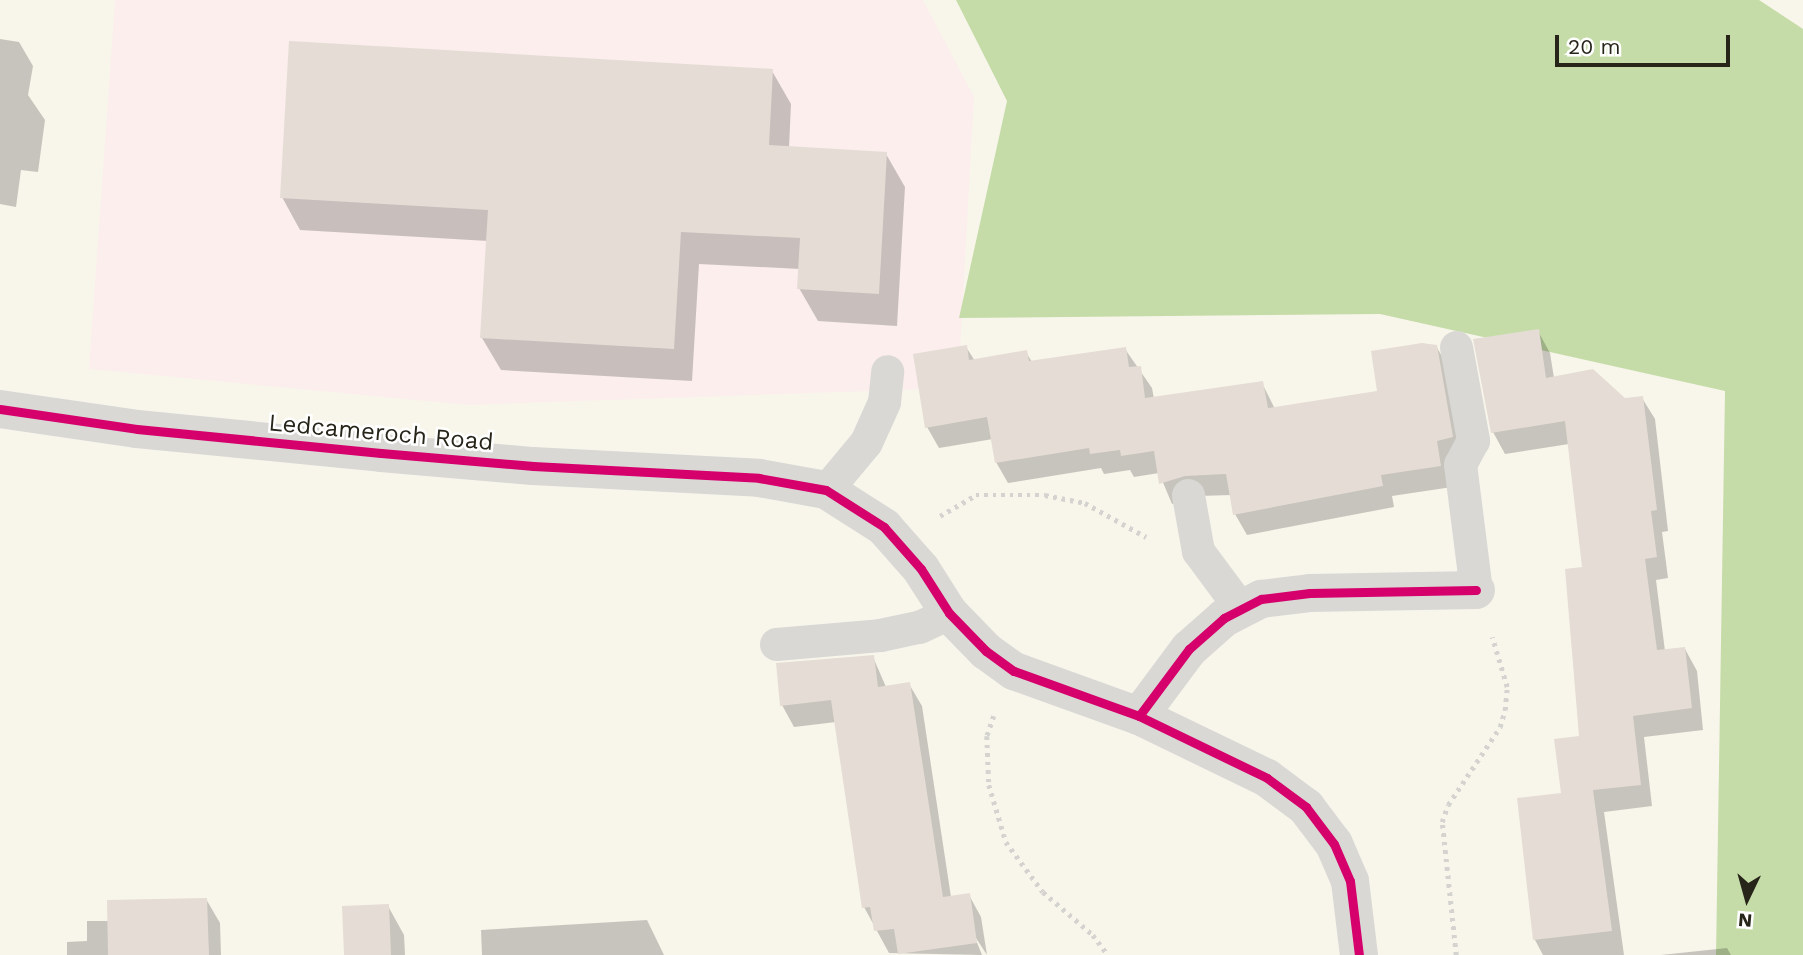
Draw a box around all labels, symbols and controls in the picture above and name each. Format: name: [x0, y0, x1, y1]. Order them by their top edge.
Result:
scale bar: [1558, 21, 1733, 65]
text: 20 m: [1568, 34, 1620, 59]
street label: Ledcameroch Road: [267, 409, 495, 457]
north arrow: [1712, 864, 1782, 934]
text: N: [1737, 908, 1753, 932]

